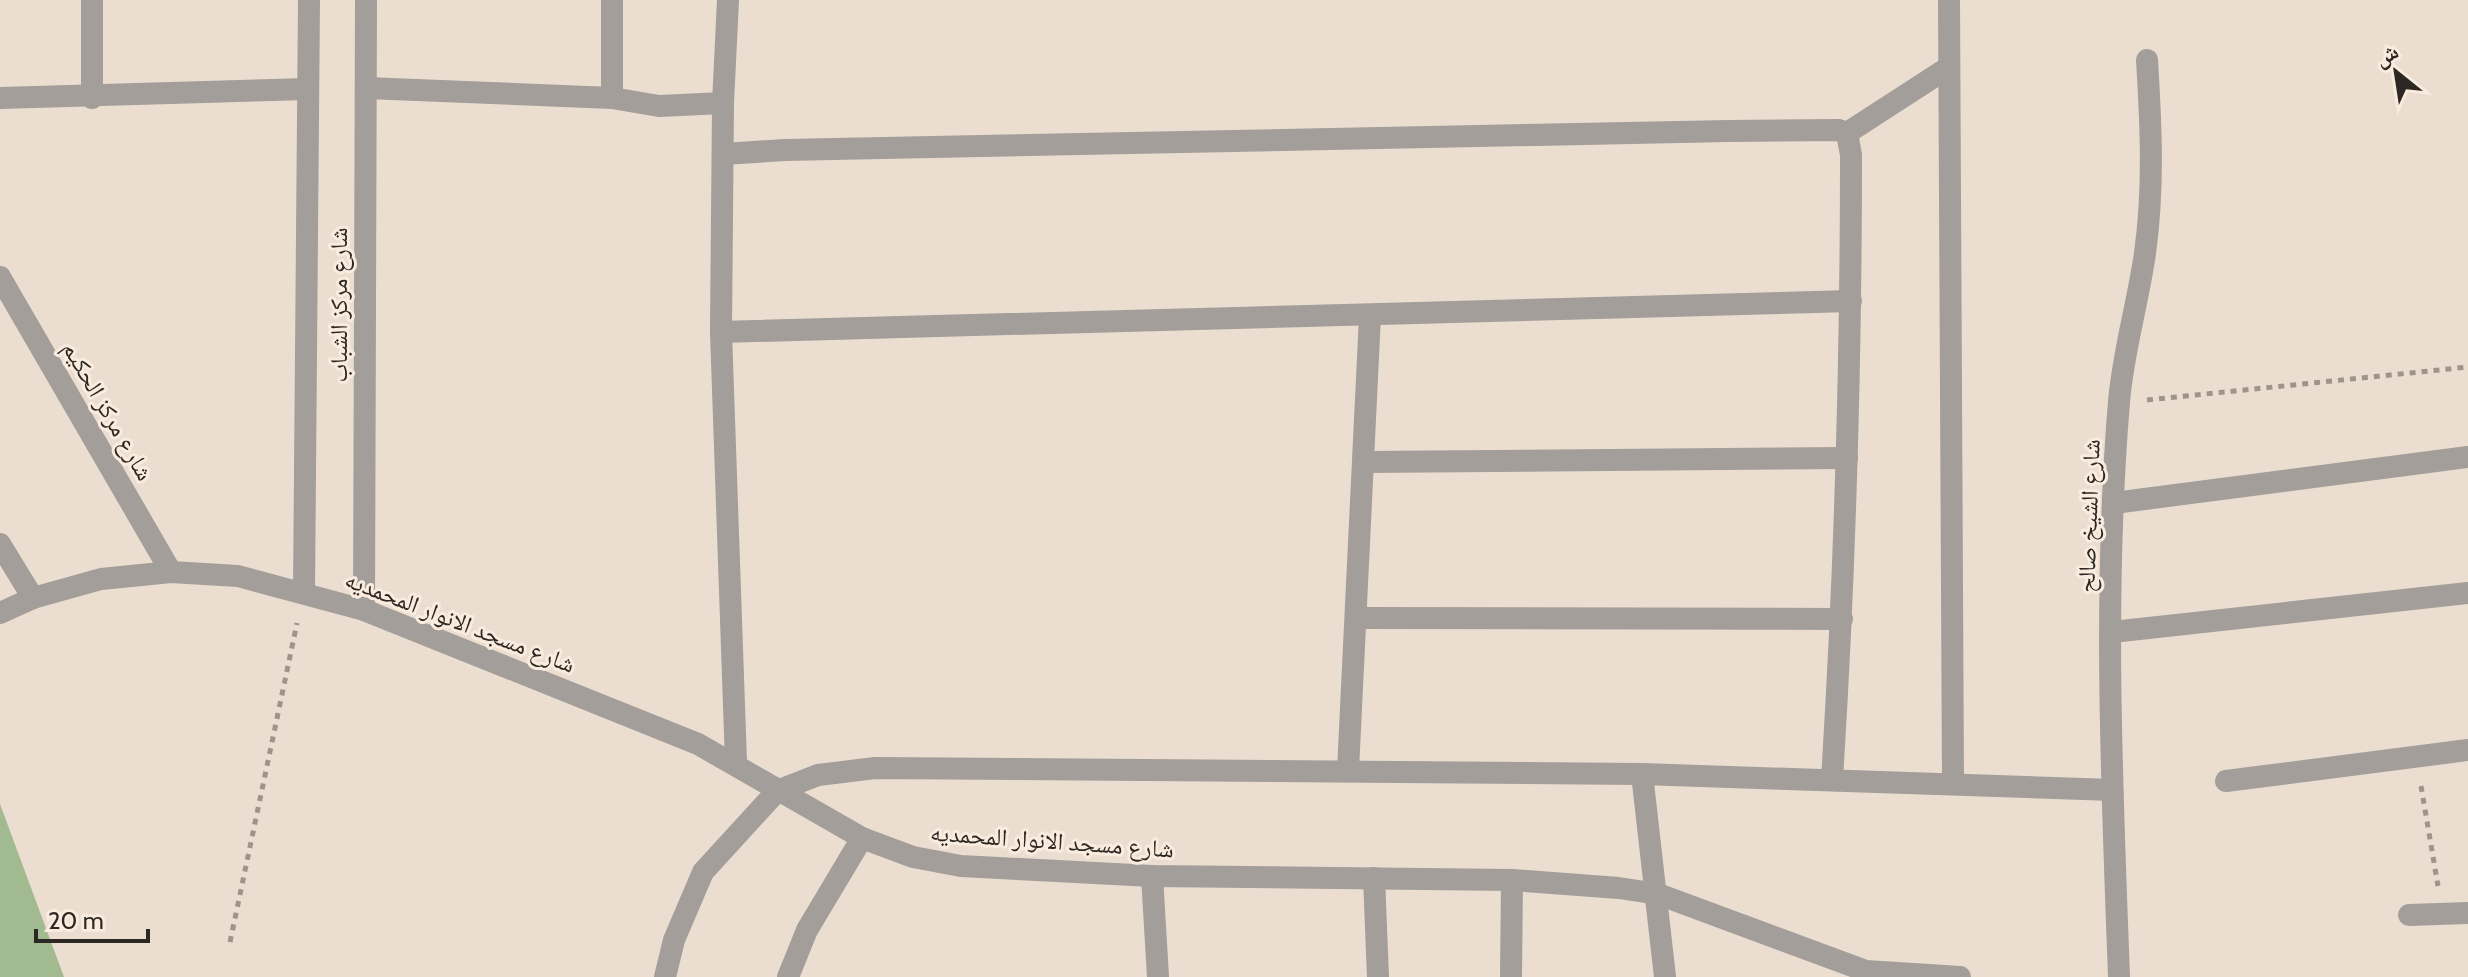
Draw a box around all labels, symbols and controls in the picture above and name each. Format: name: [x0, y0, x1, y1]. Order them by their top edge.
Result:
north arrow: [2356, 32, 2436, 112]
text: ش: [2369, 38, 2403, 73]
street label: شارع مركز الشباب: [324, 227, 354, 383]
street label: شارع مركز الحكيم: [55, 336, 160, 486]
street label: شارع الشيخ صالح: [2071, 439, 2107, 593]
street label: شارع مسجد الانوار المحمديه: [341, 564, 579, 680]
street label: شارع مسجد الانوار المحمديه: [929, 818, 1175, 864]
scale bar: [36, 893, 148, 943]
text: 20 m: [48, 906, 104, 935]

